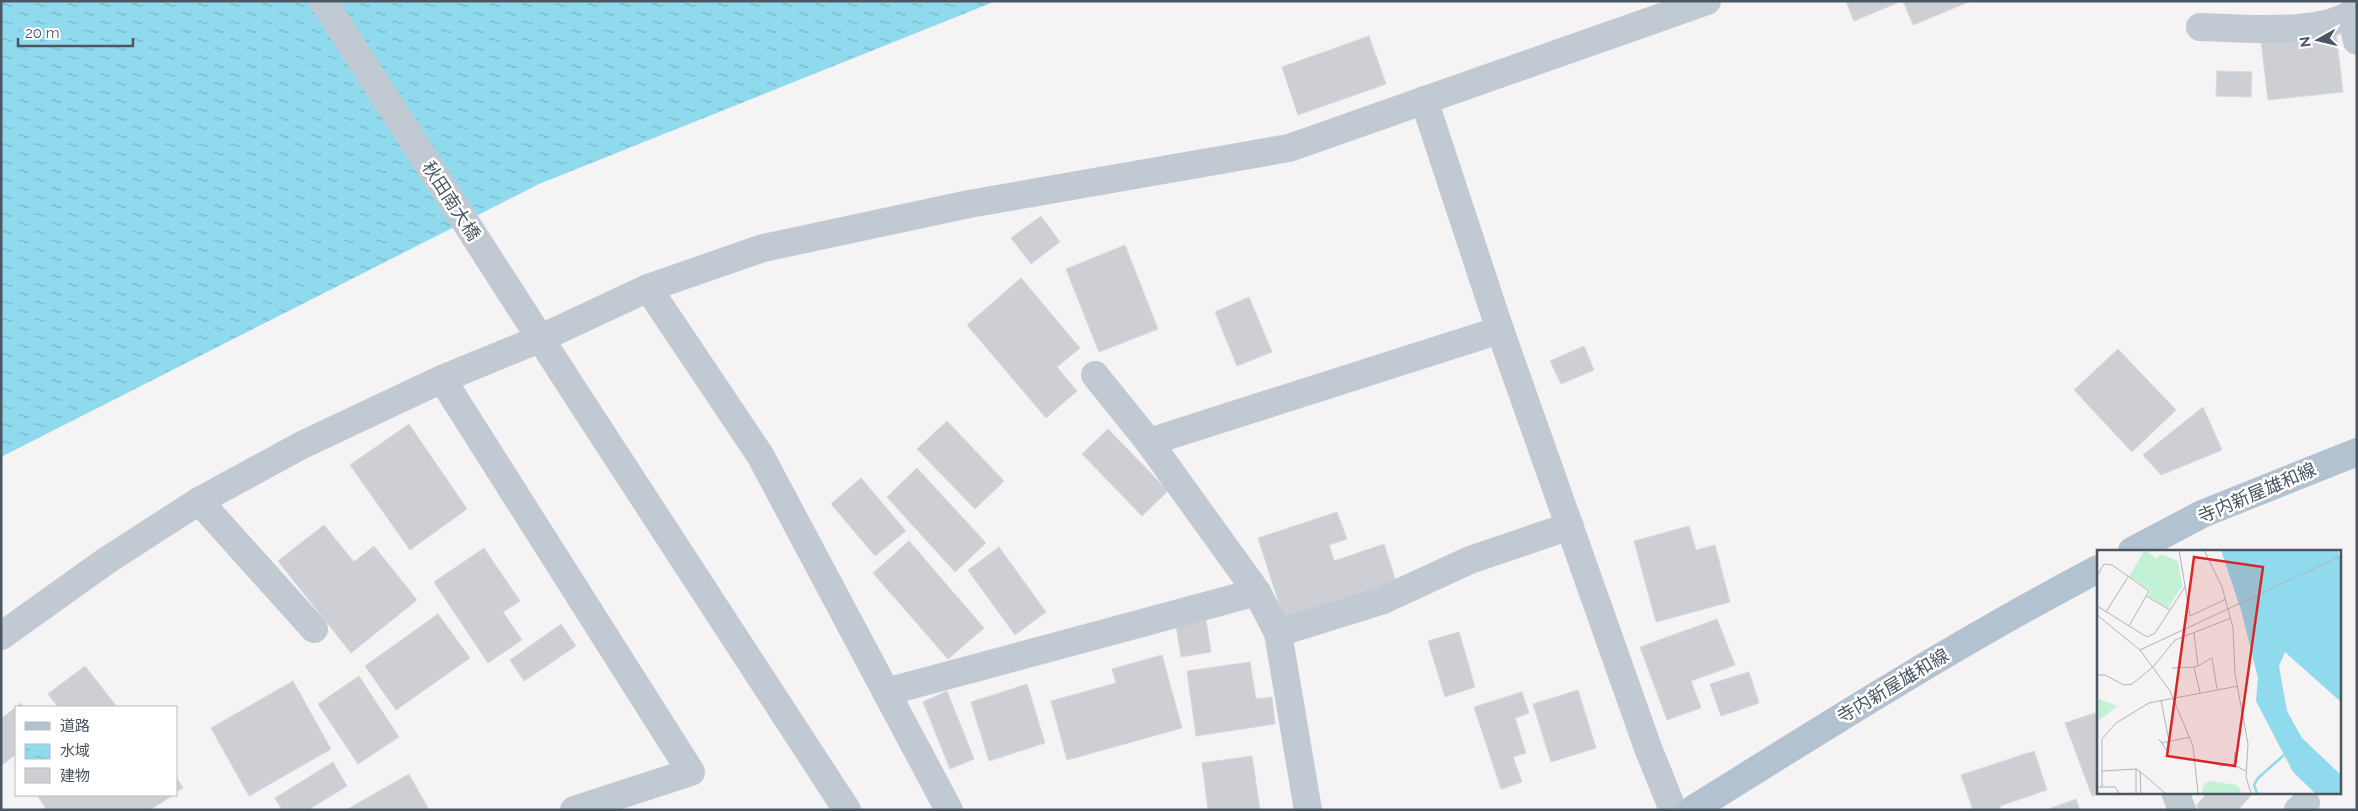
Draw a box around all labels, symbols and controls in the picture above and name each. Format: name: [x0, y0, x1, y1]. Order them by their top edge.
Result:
scale bar: [18, 15, 132, 47]
north arrow: [2293, 15, 2343, 65]
text: 20 m: [25, 24, 60, 42]
text: N: [2296, 35, 2314, 48]
street label: 秋田南大橋: [418, 157, 485, 244]
street label: 寺内新屋雄和線: [2195, 458, 2319, 527]
inset map: [2097, 550, 2340, 794]
street label: 寺内新屋雄和線: [1833, 644, 1952, 727]
legend: [15, 706, 178, 796]
text: 道路: [60, 717, 90, 735]
text: 水域: [60, 742, 90, 760]
text: 建物: [60, 767, 90, 785]

